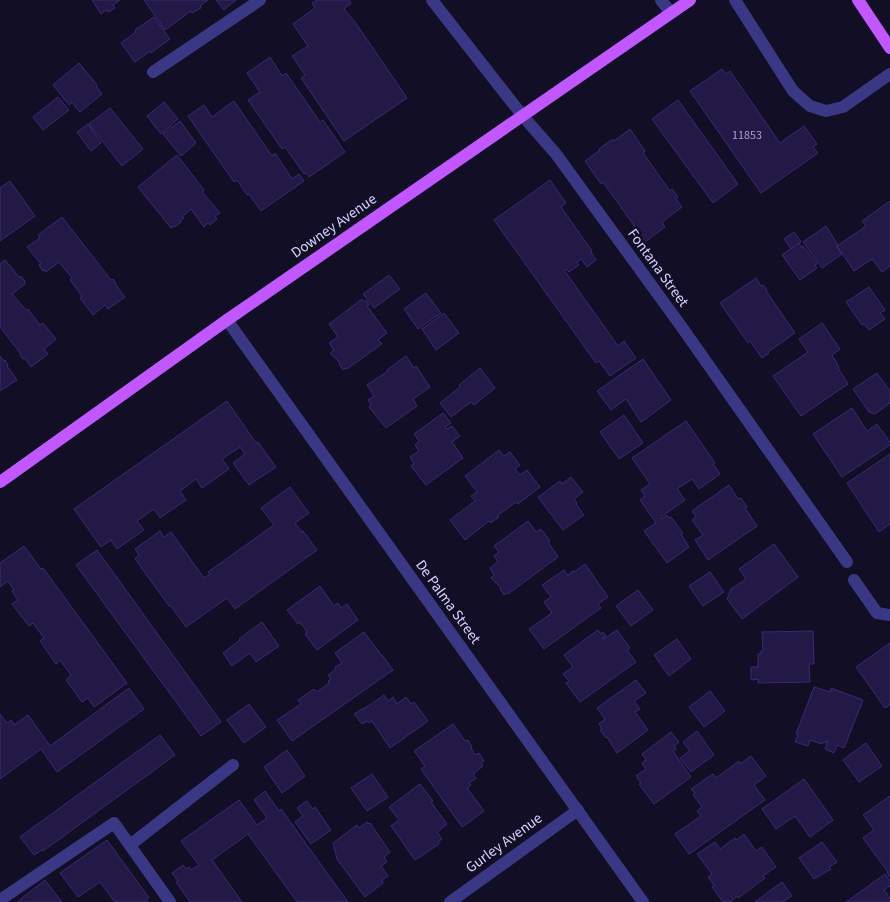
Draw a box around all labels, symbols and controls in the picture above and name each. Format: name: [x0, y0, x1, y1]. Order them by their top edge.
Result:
house number: 11853: [732, 127, 762, 144]
street label: Downey Avenue: [287, 189, 381, 263]
street label: Fontana Street: [622, 225, 694, 311]
street label: De Palma Street: [410, 556, 486, 648]
street label: Gurley Avenue: [461, 808, 547, 878]

